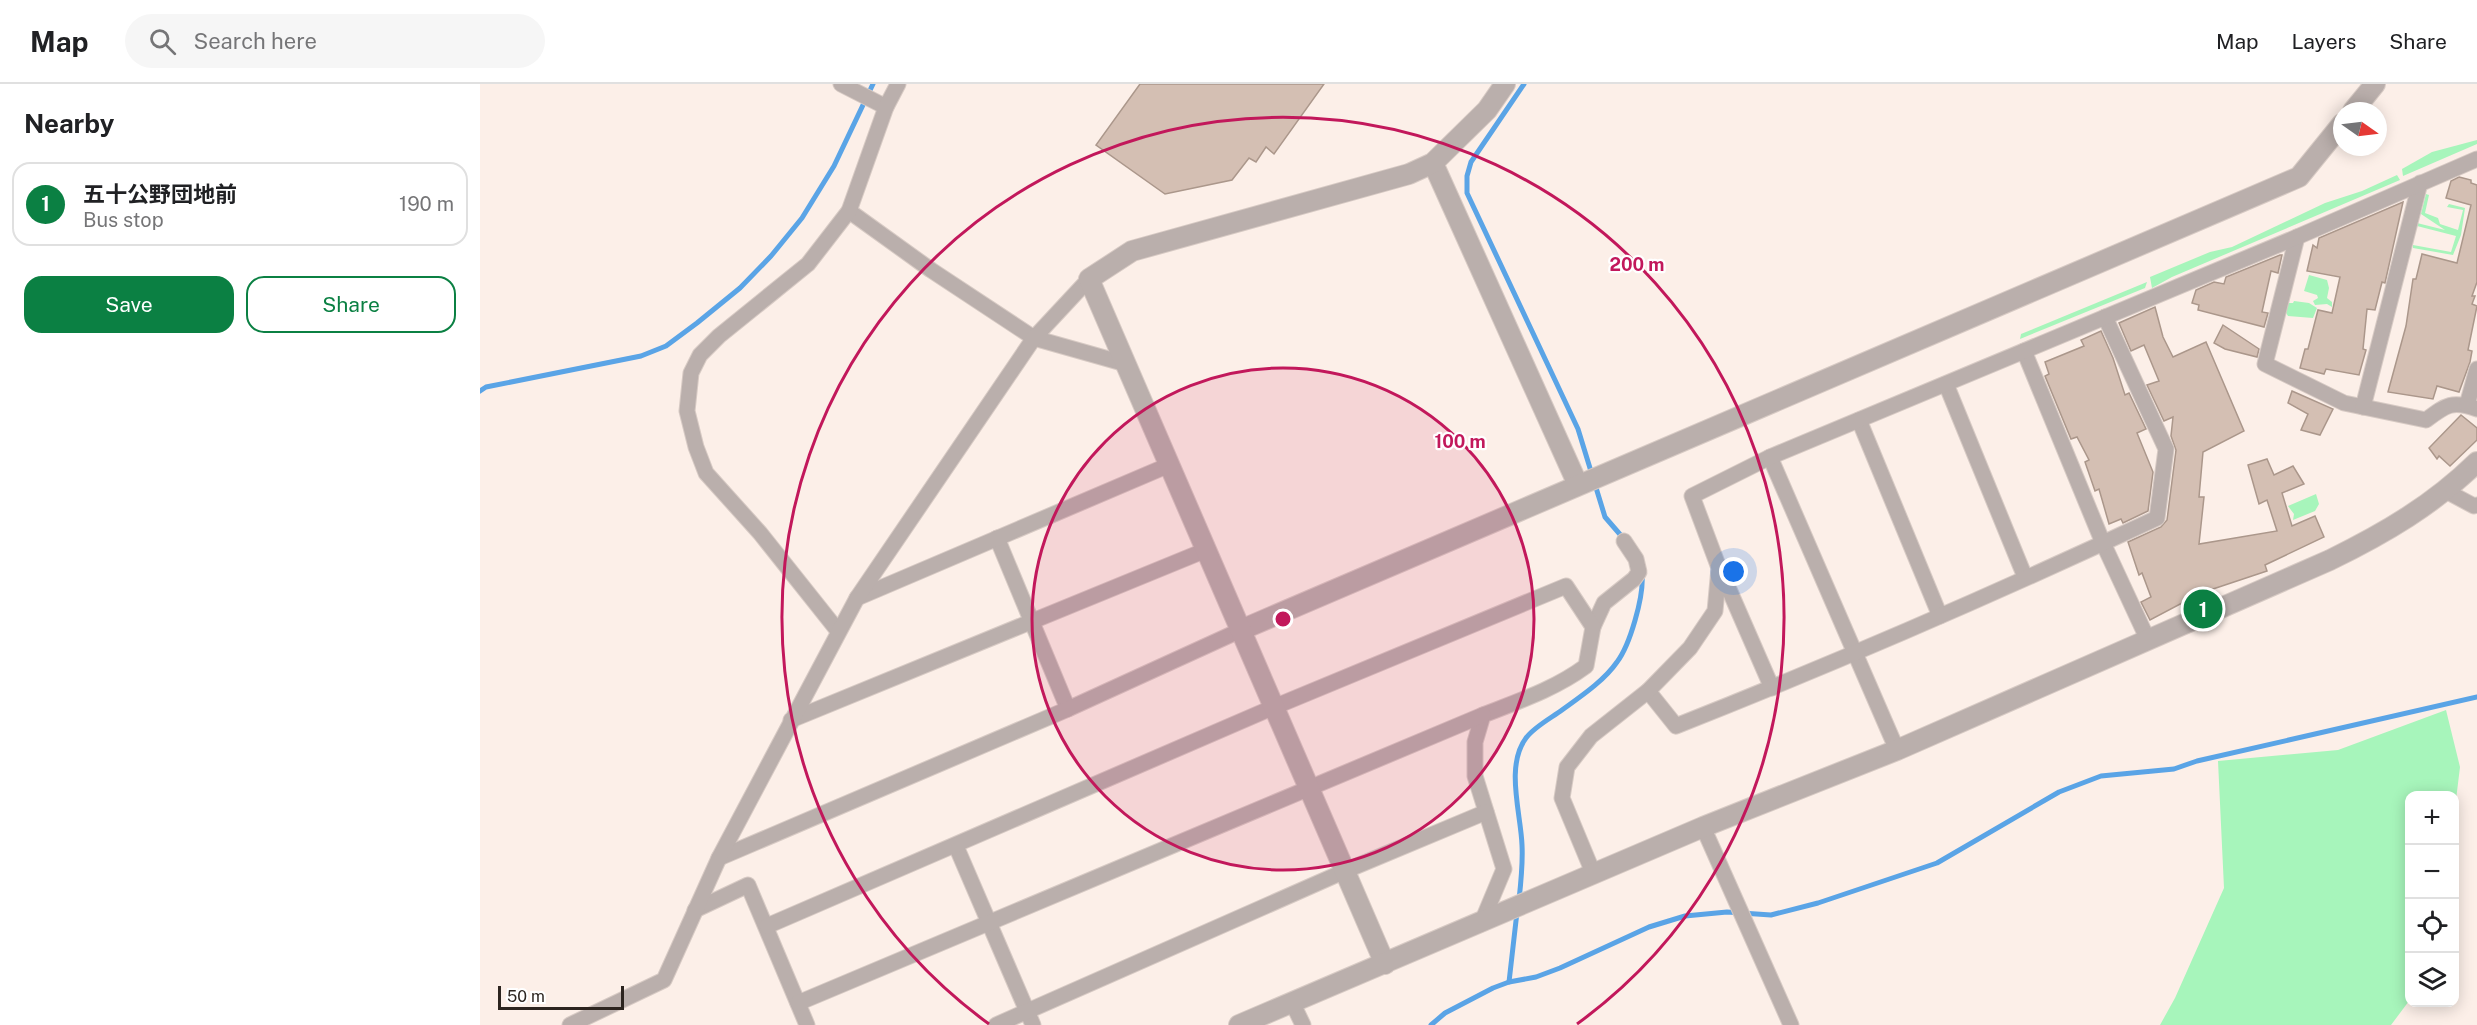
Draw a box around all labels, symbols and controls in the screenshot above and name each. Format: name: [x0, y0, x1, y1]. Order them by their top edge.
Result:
search box: [125, 14, 545, 68]
text: Map: [30, 25, 89, 58]
icon: search: [146, 25, 179, 58]
text: Search here: [194, 28, 317, 54]
text: Map: [2216, 29, 2259, 54]
text: Layers: [2292, 29, 2356, 54]
text: Share: [2389, 29, 2447, 54]
north arrow: [2333, 102, 2387, 156]
text: Nearby: [24, 108, 114, 139]
text: 五十公野団地前: [83, 181, 237, 207]
text: 1: [41, 192, 50, 216]
text: 190 m: [399, 192, 454, 216]
text: Bus stop: [83, 208, 164, 232]
text: 200 m: [1610, 254, 1664, 275]
button: Save: [24, 276, 234, 333]
button: Share: [246, 276, 456, 333]
text: 100 m: [1434, 431, 1486, 452]
your location: [1719, 557, 1748, 586]
pin: 1: [2184, 586, 2222, 632]
centre of rings: [1273, 609, 1293, 629]
map controls: [2405, 791, 2459, 1007]
button: +: [2405, 791, 2459, 845]
button: −: [2405, 845, 2459, 899]
button: locate: [2405, 899, 2459, 953]
button: layers: [2405, 953, 2459, 1007]
scale bar: [498, 983, 624, 1010]
text: 50 m: [507, 987, 545, 1006]

